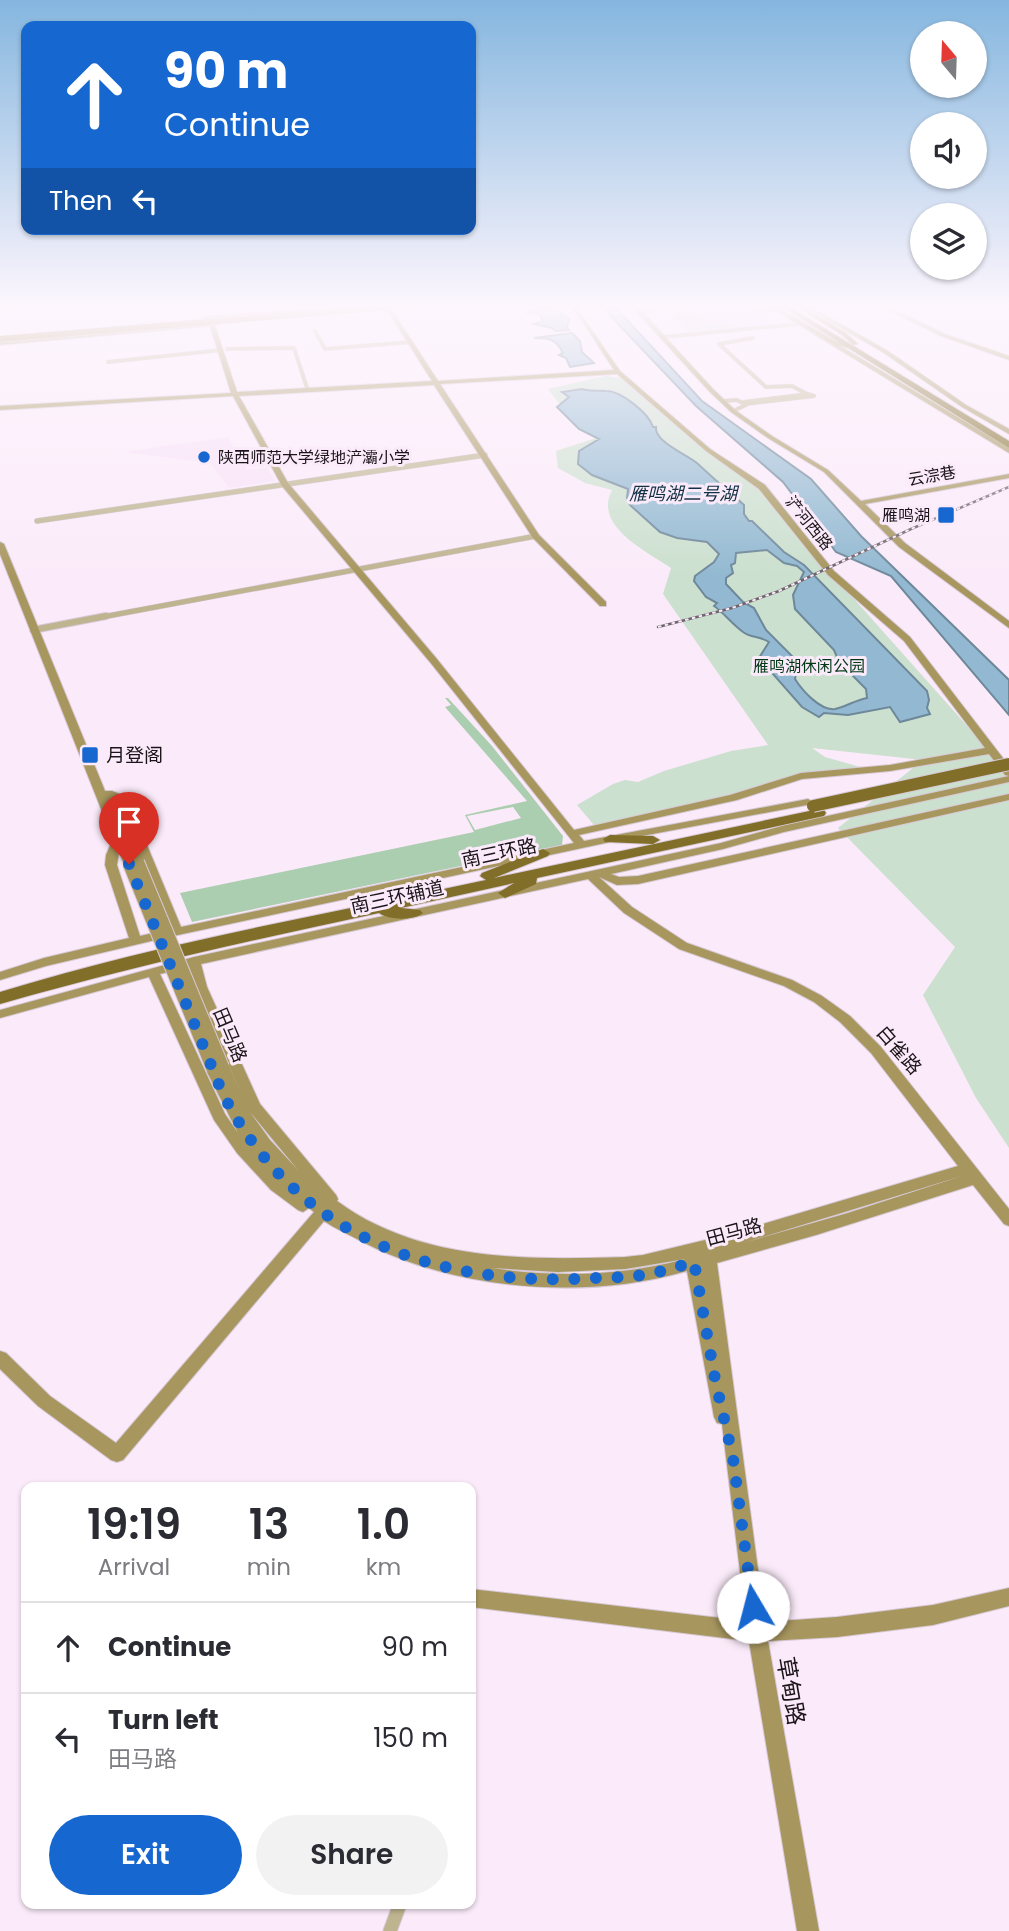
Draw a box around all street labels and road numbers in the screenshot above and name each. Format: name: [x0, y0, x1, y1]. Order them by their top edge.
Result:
street label: 云淙巷: [906, 461, 958, 491]
street label: 浐河西路: [780, 491, 838, 555]
street label: 南三环路: [459, 832, 539, 874]
street label: 南三环辅道: [348, 874, 446, 920]
street label: 田马路: [206, 1003, 254, 1067]
street label: 白雀路: [870, 1020, 928, 1080]
street label: 田马路: [703, 1212, 765, 1252]
street label: 草甸路: [769, 1654, 813, 1728]

